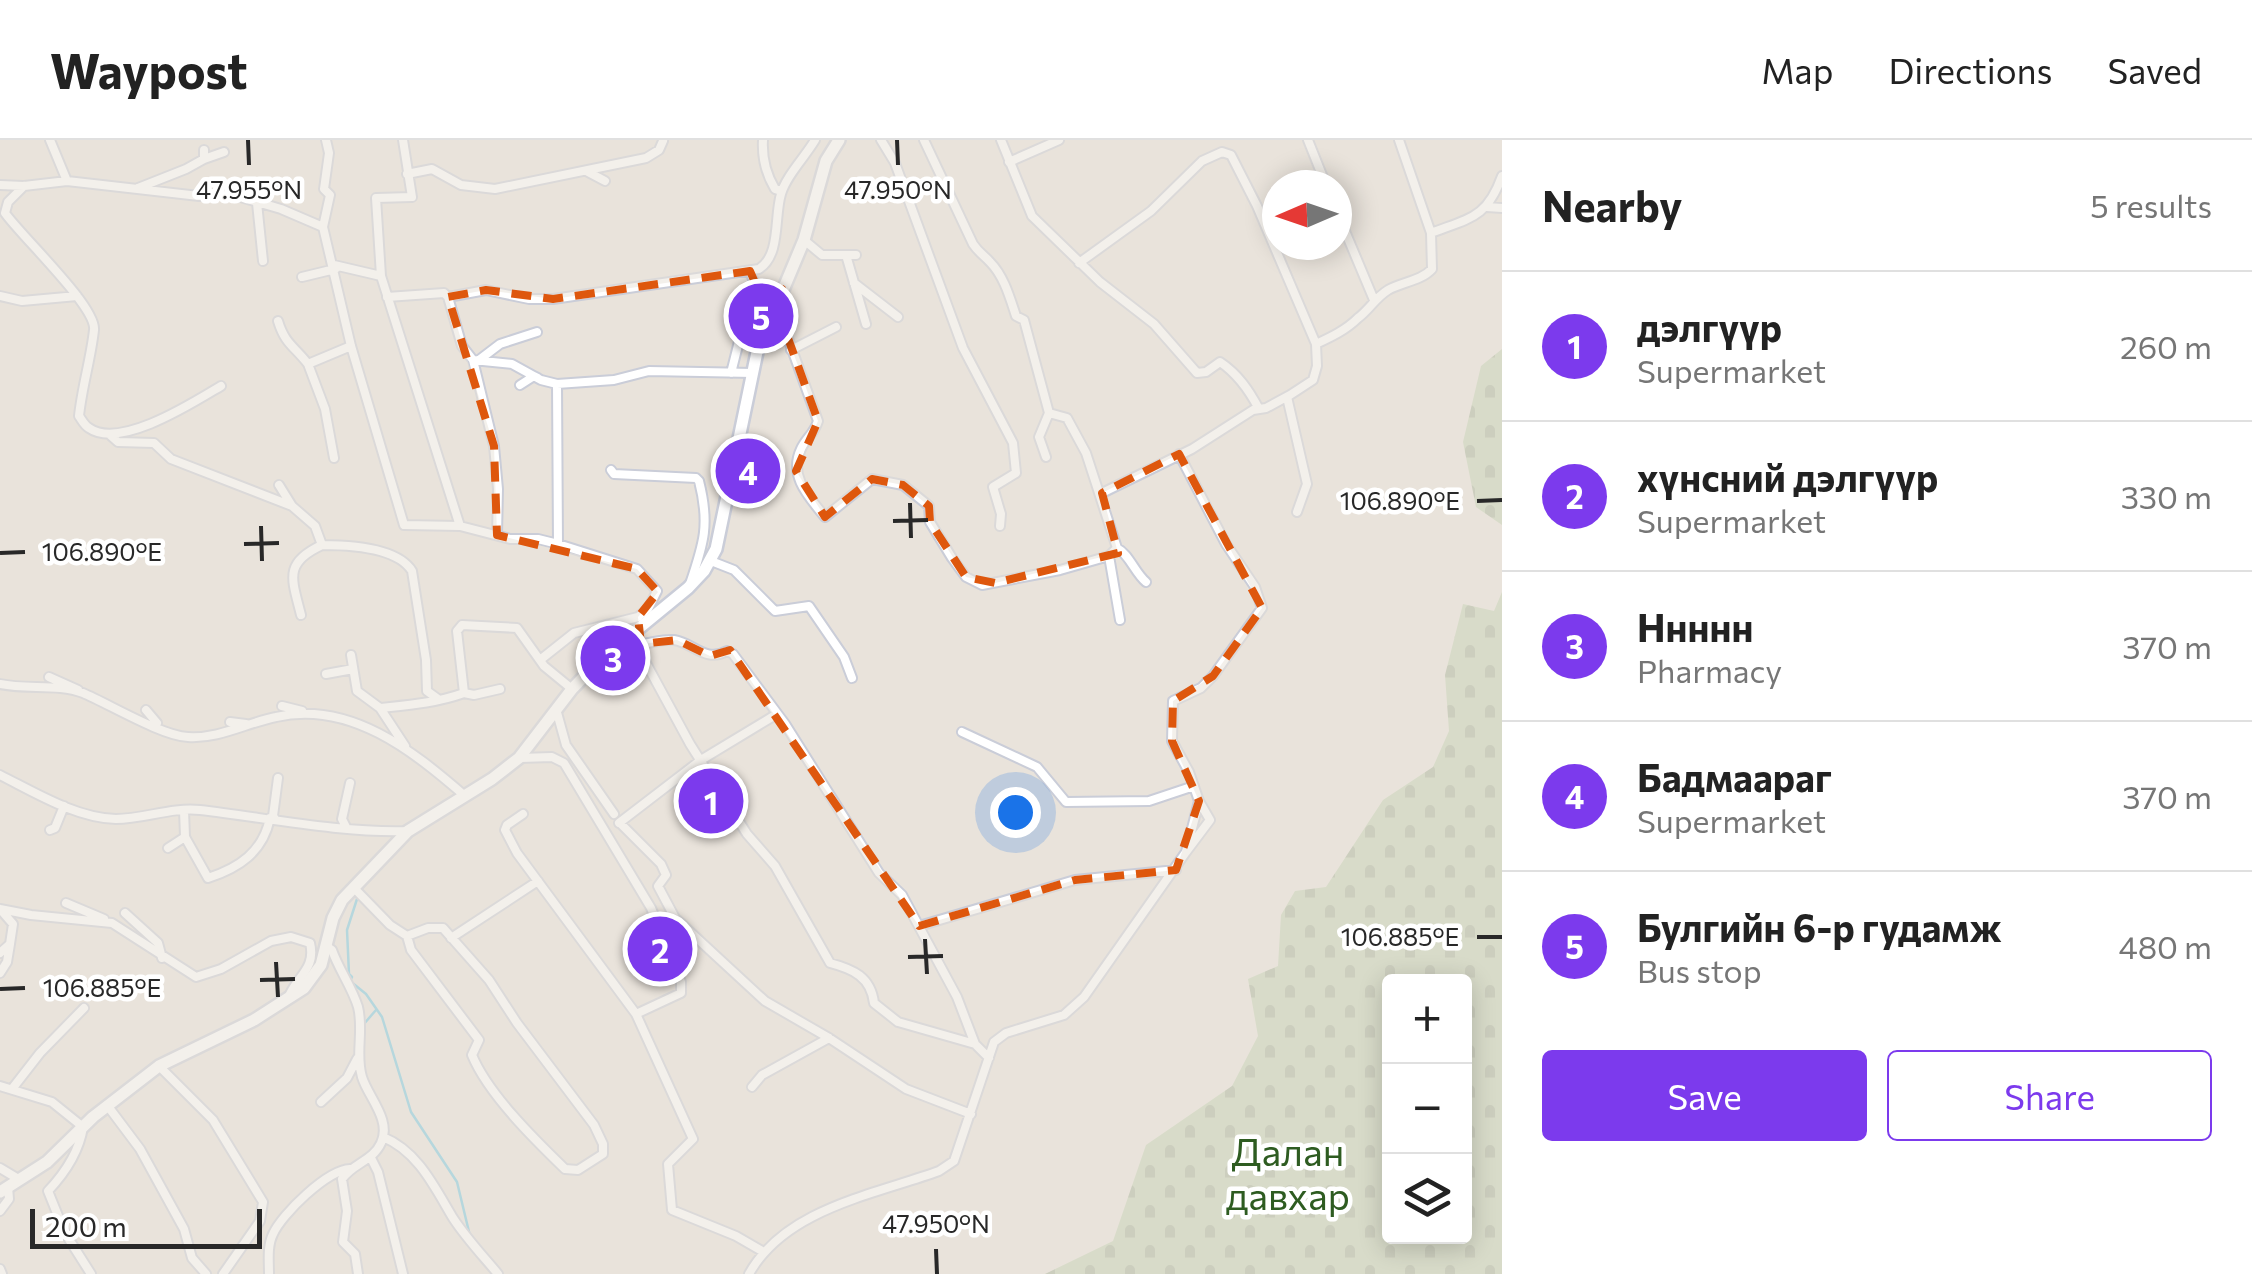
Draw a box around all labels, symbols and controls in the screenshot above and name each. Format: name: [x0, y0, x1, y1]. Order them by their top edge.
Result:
text: Waypost: [50, 40, 248, 99]
text: Map: [1761, 48, 1833, 91]
text: Directions: [1888, 48, 2053, 91]
text: Saved: [2108, 48, 2202, 91]
north arrow: [1262, 170, 1352, 260]
text: 47.955°N: [196, 174, 302, 204]
text: 47.950°N: [844, 174, 952, 204]
text: Nearby: [1542, 179, 1682, 231]
text: 5 results: [2090, 185, 2212, 225]
pin: 5: [728, 278, 794, 354]
text: дэлгүүр: [1637, 303, 1782, 350]
text: 1: [1567, 326, 1582, 366]
text: 260 m: [2120, 326, 2212, 366]
text: Supermarket: [1637, 350, 1826, 390]
pin: 4: [716, 434, 780, 508]
text: хүнсний дэлгүүр: [1637, 453, 1938, 500]
text: 2: [1565, 476, 1584, 516]
text: 330 m: [2121, 476, 2212, 516]
text: 106.890°E: [1340, 485, 1460, 515]
text: Supermarket: [1637, 500, 1826, 540]
text: 106.890°E: [42, 536, 162, 566]
text: Ннннн: [1637, 603, 1753, 650]
pin: 3: [580, 620, 646, 696]
text: 3: [1565, 626, 1584, 666]
text: 370 m: [2122, 626, 2212, 666]
text: Pharmacy: [1637, 650, 1782, 690]
text: Бадмаараг: [1637, 753, 1832, 800]
pin: 1: [678, 764, 744, 838]
text: 4: [1565, 776, 1584, 816]
text: 370 m: [2122, 776, 2212, 816]
your location: [990, 787, 1041, 838]
text: Supermarket: [1637, 800, 1826, 840]
text: Булгийн 6-р гудамж: [1637, 903, 2002, 950]
pin: 2: [628, 912, 692, 986]
text: 106.885°E: [1341, 921, 1459, 951]
text: 5: [1565, 926, 1584, 966]
text: 480 m: [2118, 926, 2212, 966]
text: Bus stop: [1637, 950, 1762, 990]
text: 106.885°E: [43, 972, 161, 1002]
map controls: [1382, 974, 1472, 1244]
button: +: [1382, 974, 1472, 1064]
button: Save: [1542, 1050, 1867, 1141]
button: Share: [1887, 1050, 2212, 1141]
button: −: [1382, 1064, 1472, 1154]
park label: Далан давхар: [1226, 1127, 1350, 1218]
button: layers: [1382, 1154, 1472, 1244]
scale bar: [30, 1204, 262, 1248]
text: 47.950°N: [882, 1208, 990, 1238]
text: 200 m: [45, 1209, 127, 1243]

